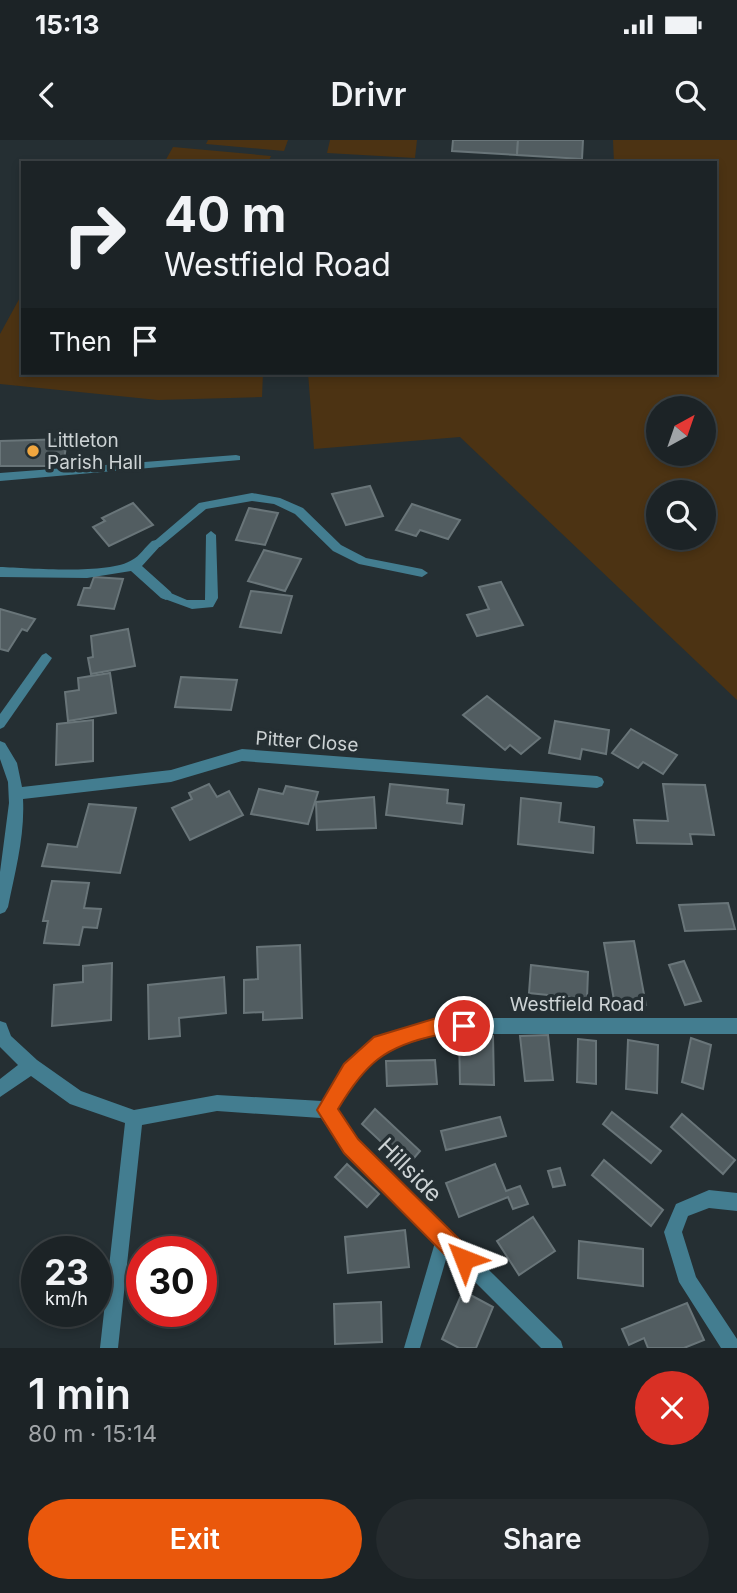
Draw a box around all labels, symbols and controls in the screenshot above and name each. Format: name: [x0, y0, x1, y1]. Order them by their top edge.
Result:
text: 15:13: [35, 9, 100, 40]
text: Drivr: [331, 75, 406, 114]
icon: back: [28, 76, 66, 114]
icon: search: [671, 76, 709, 114]
text: 40 m: [164, 185, 287, 244]
icon: right: [49, 189, 140, 280]
text: Westfield Road: [164, 245, 391, 284]
icon: arrive: [126, 322, 164, 360]
text: Then: [49, 326, 112, 357]
north arrow: [646, 396, 716, 466]
map controls: [646, 396, 716, 550]
place label: Littleton Parish Hall: [47, 429, 142, 474]
marker: Littleton Parish Hall: [25, 443, 41, 459]
button: search: [646, 480, 716, 550]
street label: Pitter Close: [255, 726, 359, 757]
street label: Westfield Road: [510, 993, 644, 1016]
pin: [434, 996, 494, 1056]
icon: arrive: [445, 1007, 483, 1045]
street label: Hillside: [372, 1132, 448, 1208]
position arrow: [427, 1222, 501, 1296]
speed limit sign: 30: [126, 1236, 217, 1327]
text: 23: [44, 1251, 89, 1293]
text: km/h: [45, 1288, 88, 1309]
text: 1 min: [28, 1368, 131, 1419]
button: close: [635, 1371, 709, 1445]
text: 80 m · 15:14: [28, 1420, 157, 1448]
button: Exit: [28, 1499, 362, 1579]
button: Share: [376, 1499, 709, 1579]

